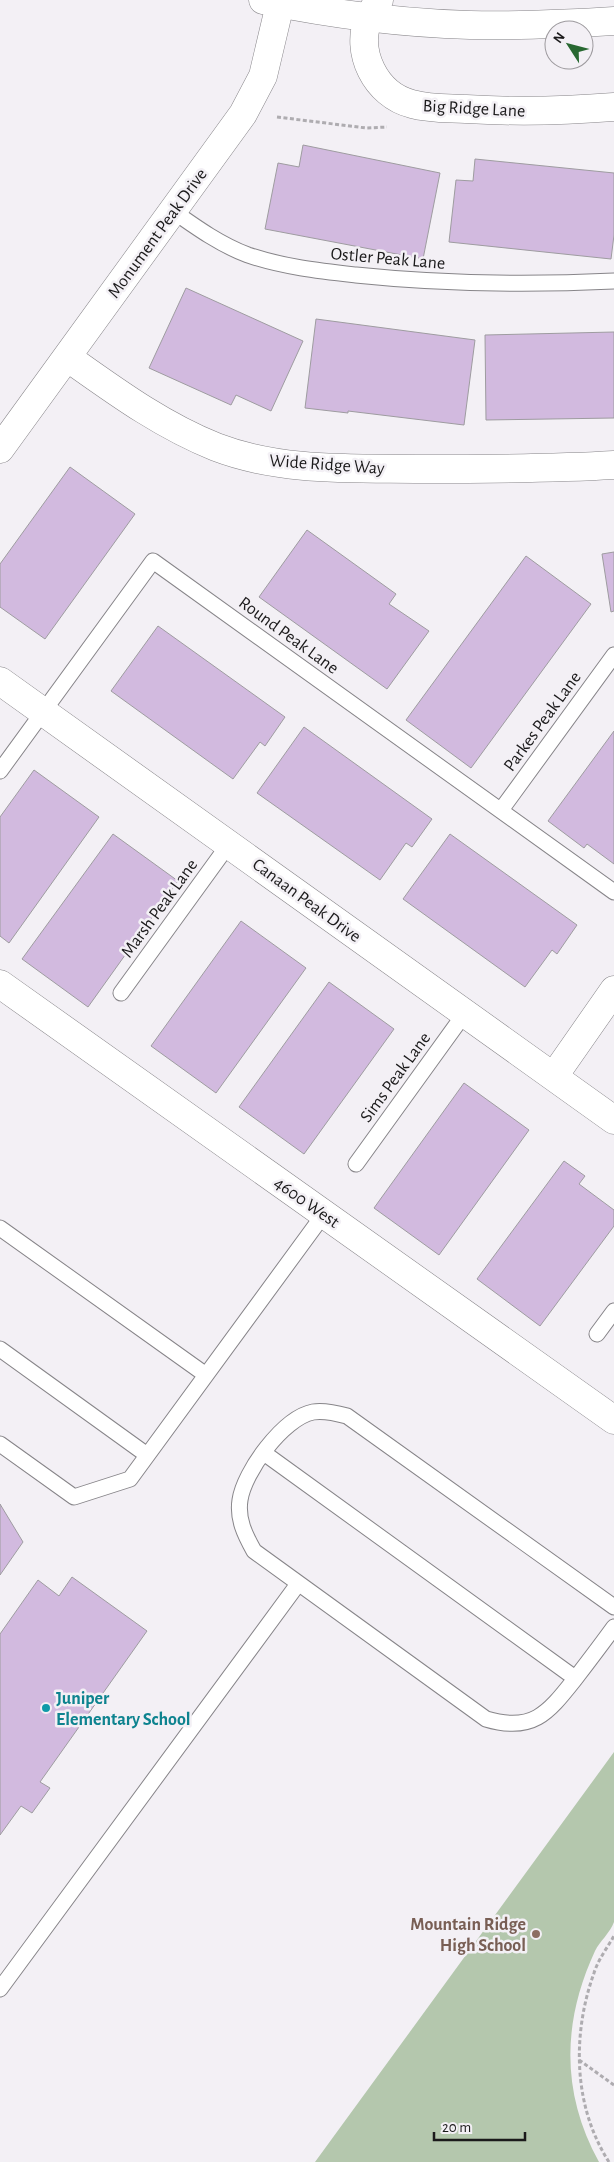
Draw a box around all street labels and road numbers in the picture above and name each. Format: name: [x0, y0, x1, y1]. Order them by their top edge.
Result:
street label: Big Ridge Lane: [422, 97, 526, 121]
street label: Monument Peak Drive: [105, 165, 211, 302]
street label: Ostler Peak Lane: [330, 245, 446, 273]
street label: Wide Ridge Way: [269, 452, 386, 478]
street label: Round Peak Lane: [235, 594, 342, 678]
street label: Parkes Peak Lane: [501, 668, 585, 775]
street label: Marsh Peak Lane: [118, 856, 201, 961]
street label: Canaan Peak Drive: [249, 856, 364, 946]
street label: Sims Peak Lane: [357, 1029, 434, 1126]
street label: 4600 West: [271, 1174, 343, 1232]

